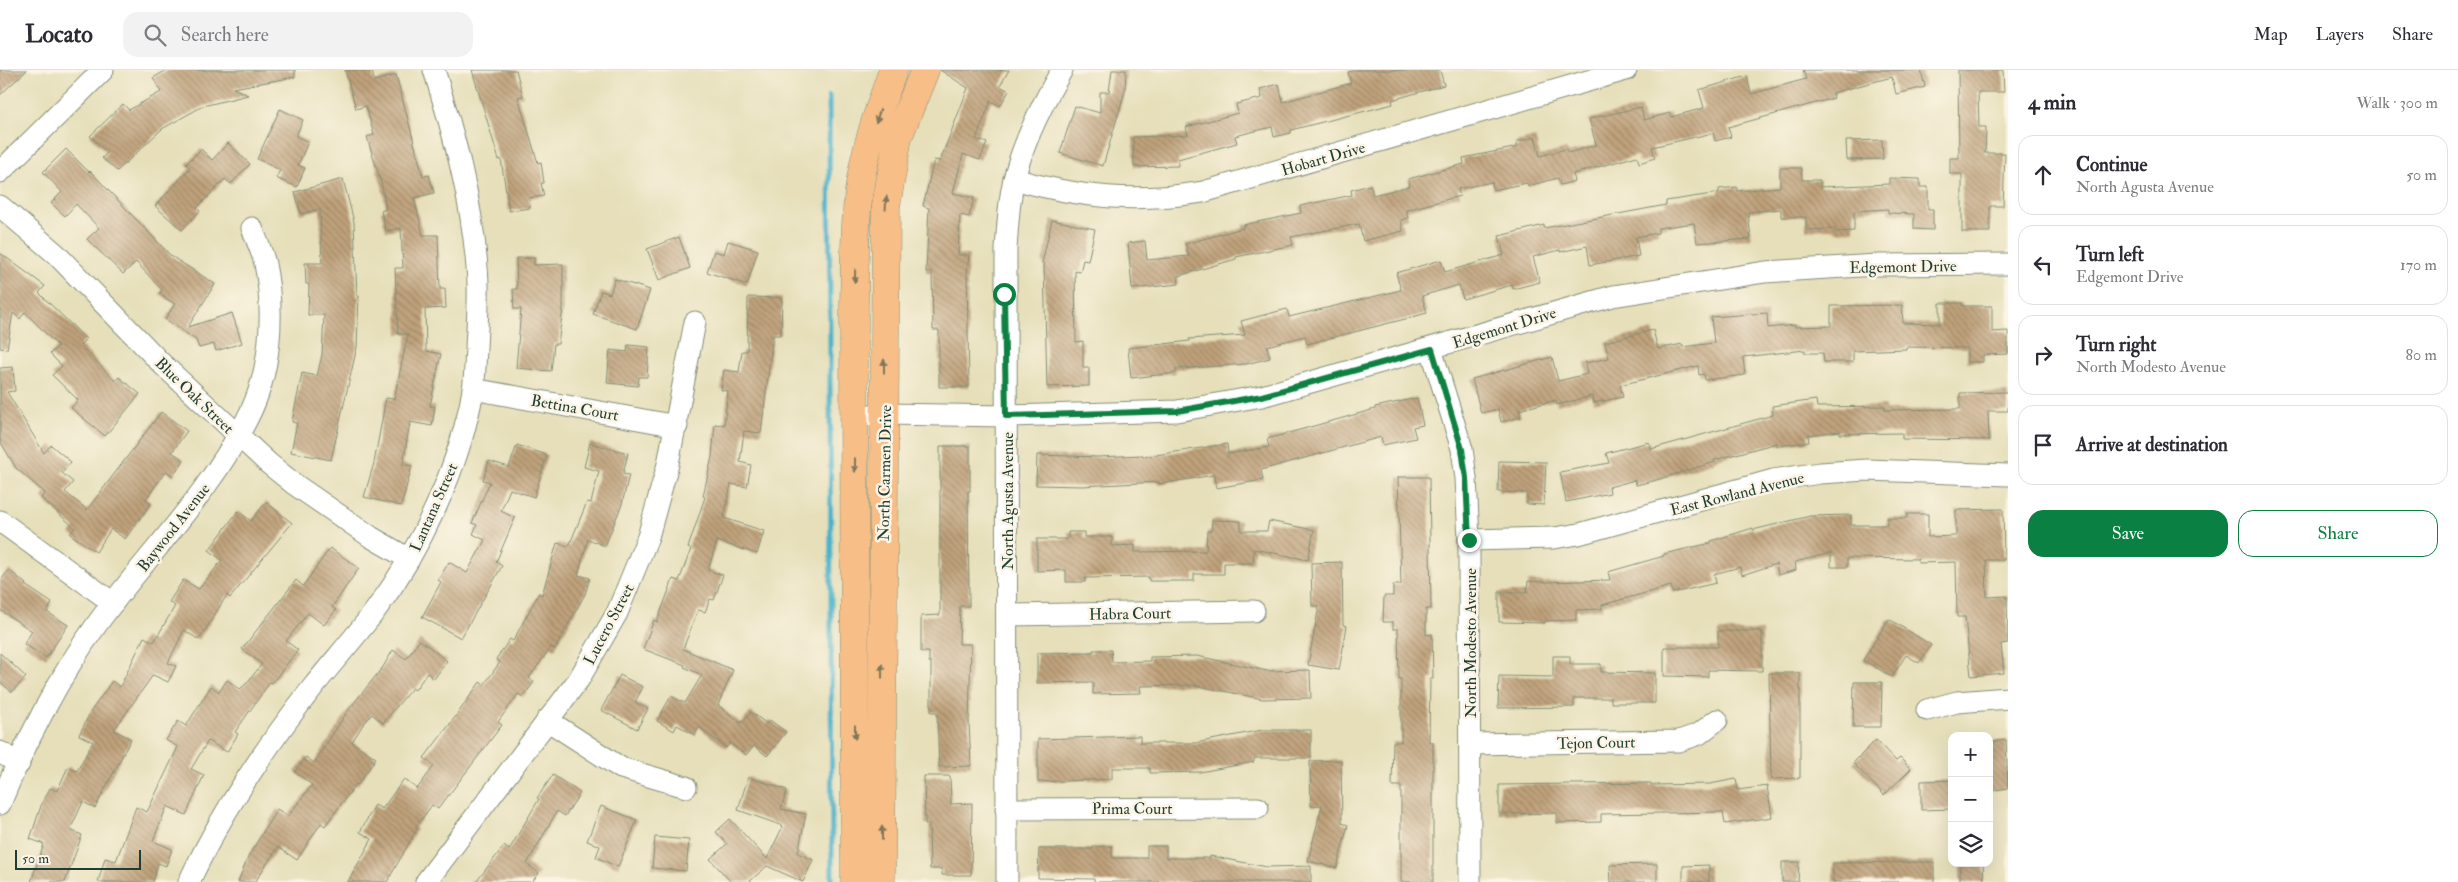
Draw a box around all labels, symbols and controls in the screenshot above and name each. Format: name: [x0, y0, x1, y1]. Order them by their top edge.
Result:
search box: [123, 12, 473, 57]
text: Locato: [25, 19, 93, 50]
icon: search: [141, 21, 169, 49]
text: Search here: [181, 23, 269, 47]
text: Map: [2254, 23, 2288, 46]
text: Layers: [2316, 23, 2364, 46]
text: Share: [2392, 23, 2433, 46]
text: 4 min: [2028, 89, 2076, 116]
text: Walk · 300 m: [2357, 93, 2438, 113]
one-way arrow: [873, 109, 881, 124]
street label: Hobart Drive: [1279, 137, 1368, 180]
text: Continue: [2076, 153, 2147, 177]
icon: ahead: [2029, 161, 2057, 189]
text: 50 m: [2406, 165, 2437, 185]
text: North Agusta Avenue: [2076, 177, 2214, 197]
one-way arrow: [883, 195, 891, 211]
text: Turn left: [2076, 243, 2144, 267]
icon: left: [2029, 251, 2057, 279]
text: 170 m: [2400, 255, 2437, 275]
street label: Edgemont Drive: [1849, 256, 1957, 278]
text: Edgemont Drive: [2076, 267, 2183, 287]
one-way arrow: [851, 268, 859, 284]
route start: [993, 283, 1016, 306]
street label: Edgemont Drive: [1450, 303, 1559, 353]
text: Turn right: [2076, 333, 2156, 357]
icon: right: [2029, 341, 2057, 369]
text: 80 m: [2406, 345, 2437, 365]
street label: Blue Oak Street: [151, 353, 238, 438]
one-way arrow: [880, 357, 888, 373]
text: North Modesto Avenue: [2076, 357, 2226, 377]
street label: Bettina Court: [529, 390, 620, 426]
street label: North Carmen Drive: [874, 405, 896, 541]
icon: arrive: [2029, 431, 2057, 459]
street label: North Agusta Avenue: [998, 432, 1018, 570]
text: Arrive at destination: [2076, 433, 2228, 457]
one-way arrow: [851, 457, 859, 473]
street label: Lantana Street: [405, 460, 462, 555]
street label: East Rowland Avenue: [1668, 468, 1807, 520]
street label: Baywood Avenue: [133, 479, 215, 576]
button: Save: [2028, 510, 2228, 557]
button: Share: [2238, 510, 2438, 557]
route end: [1458, 529, 1481, 552]
street label: North Modesto Avenue: [1461, 568, 1481, 718]
street label: Lucero Street: [579, 581, 639, 668]
street label: Habra Court: [1089, 603, 1171, 625]
one-way arrow: [878, 663, 886, 679]
one-way arrow: [851, 724, 859, 740]
street label: Tejon Court: [1557, 732, 1635, 754]
map controls: [1948, 732, 1993, 867]
button: +: [1948, 732, 1993, 777]
button: −: [1948, 777, 1993, 822]
street label: Prima Court: [1092, 799, 1172, 819]
button: layers: [1948, 822, 1993, 867]
one-way arrow: [878, 825, 886, 841]
scale bar: [15, 847, 141, 870]
text: 50 m: [22, 850, 49, 867]

